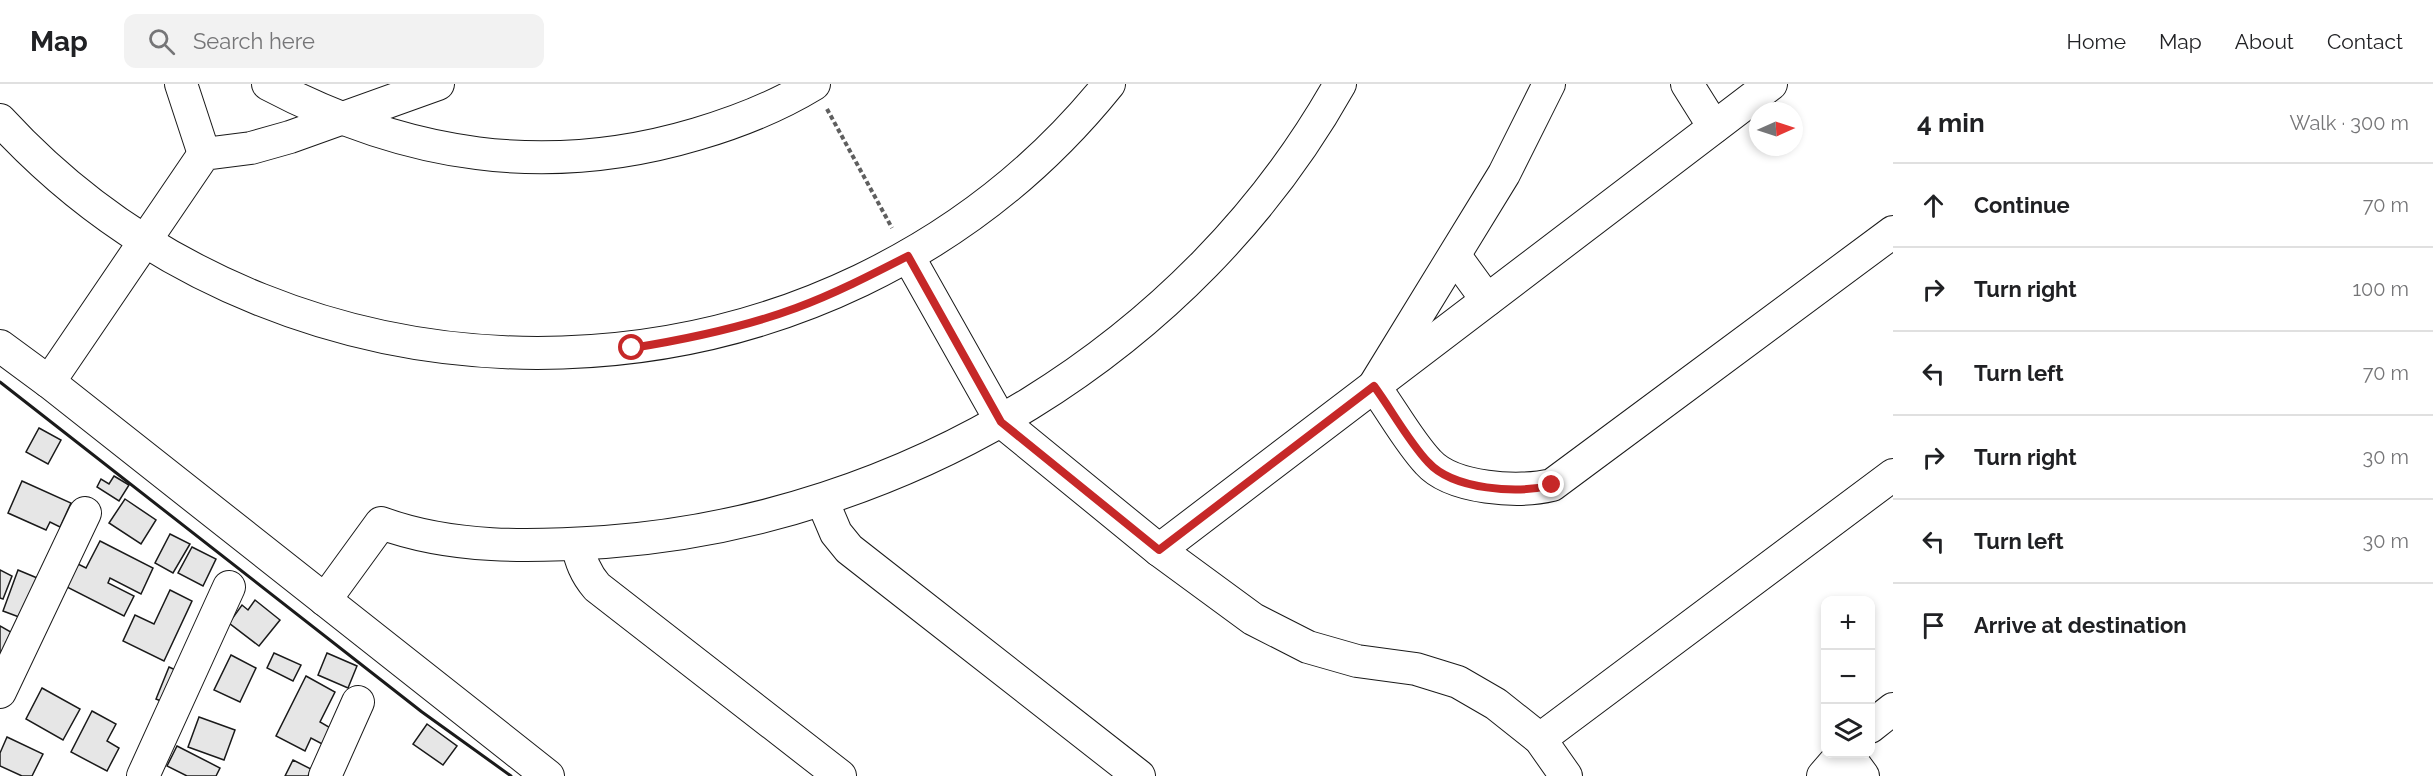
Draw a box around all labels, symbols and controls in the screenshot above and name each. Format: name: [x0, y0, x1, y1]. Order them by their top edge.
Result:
search box: [124, 14, 544, 68]
text: Map: [30, 25, 88, 58]
icon: search: [145, 25, 178, 58]
text: Search here: [193, 28, 315, 54]
text: Home: [2067, 29, 2126, 54]
text: Map: [2159, 29, 2202, 54]
text: About: [2235, 29, 2294, 54]
text: Contact: [2327, 29, 2403, 54]
north arrow: [1749, 102, 1803, 156]
text: 4 min: [1917, 108, 1985, 138]
text: Walk · 300 m: [2290, 111, 2409, 135]
icon: ahead: [1917, 189, 1950, 222]
text: Continue: [1974, 192, 2070, 218]
text: 70 m: [2363, 193, 2409, 217]
icon: right: [1917, 273, 1950, 306]
text: Turn right: [1974, 276, 2077, 302]
text: 100 m: [2352, 277, 2409, 301]
route start: [618, 334, 644, 360]
icon: left: [1917, 357, 1950, 390]
text: Turn left: [1974, 360, 2064, 386]
text: 70 m: [2363, 361, 2409, 385]
icon: right: [1917, 441, 1950, 474]
text: Turn right: [1974, 444, 2077, 470]
text: 30 m: [2363, 445, 2409, 469]
route end: [1538, 471, 1564, 497]
icon: left: [1917, 525, 1950, 558]
text: Turn left: [1974, 528, 2064, 554]
text: 30 m: [2363, 529, 2409, 553]
map controls: [1821, 596, 1875, 758]
button: +: [1821, 596, 1875, 650]
icon: arrive: [1917, 609, 1950, 642]
text: Arrive at destination: [1974, 612, 2187, 638]
button: −: [1821, 650, 1875, 704]
button: layers: [1821, 704, 1875, 758]

